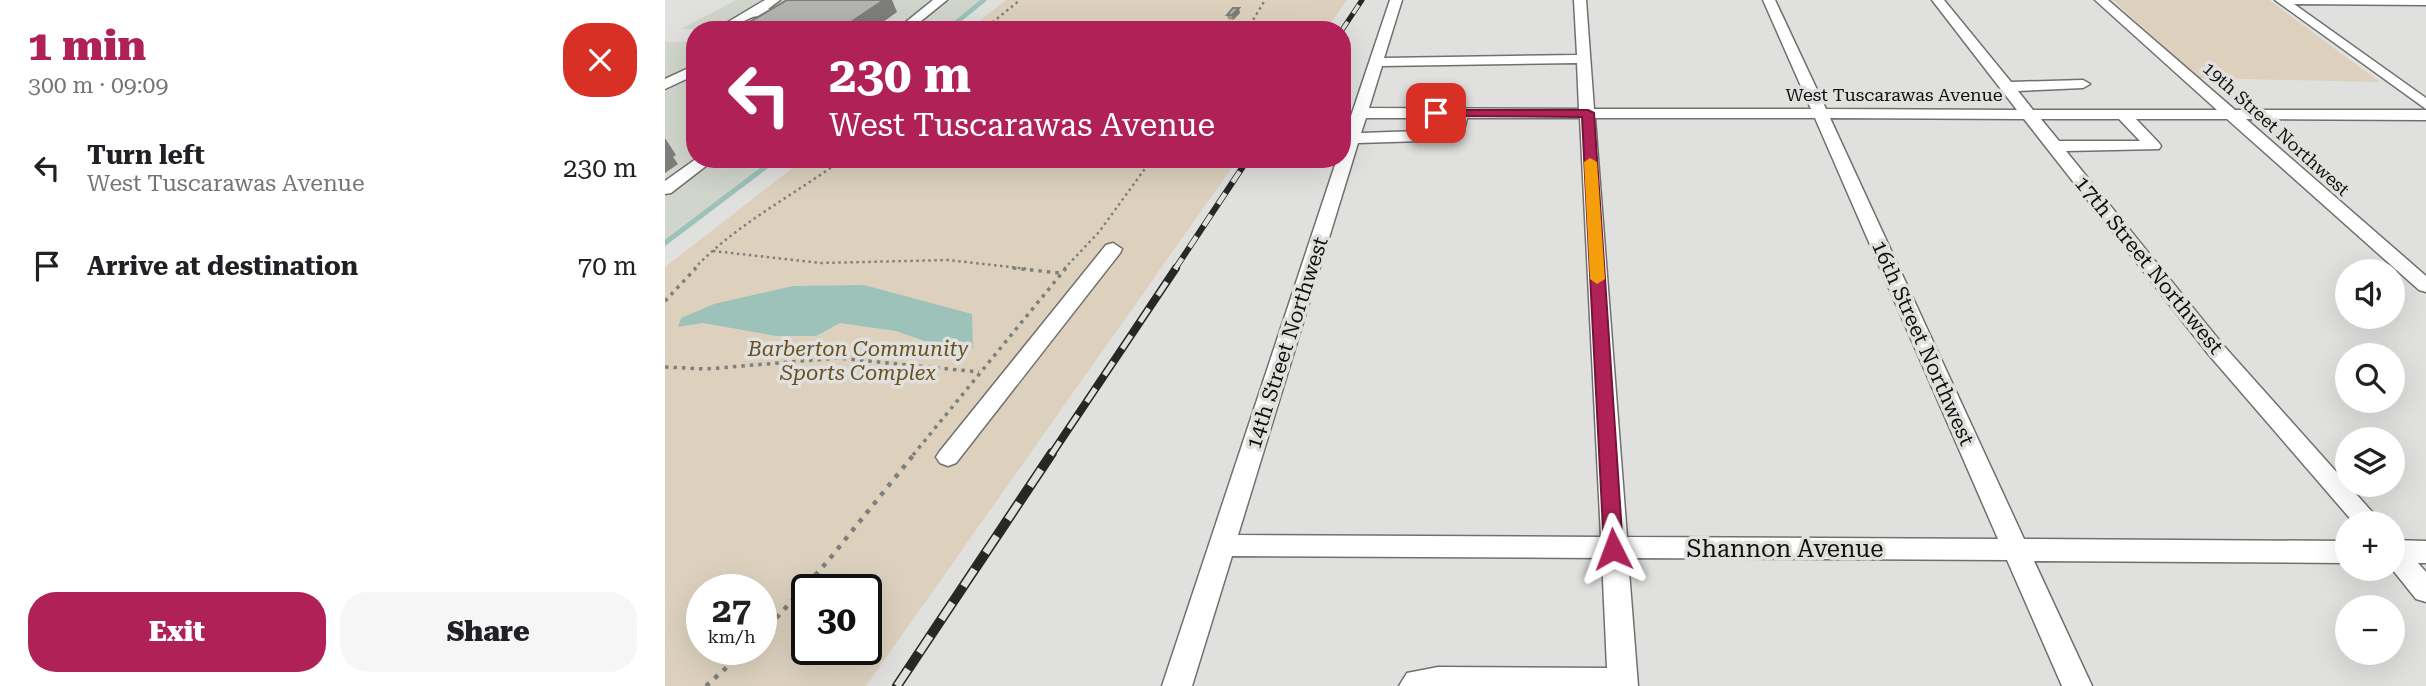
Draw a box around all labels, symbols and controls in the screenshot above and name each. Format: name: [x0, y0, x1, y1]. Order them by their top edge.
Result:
text: 1 min: [28, 21, 146, 70]
button: close: [563, 23, 637, 97]
text: 230 m: [829, 47, 971, 104]
icon: left: [714, 49, 805, 140]
street label: 19th Street Northwest: [2199, 57, 2354, 200]
text: 300 m · 09:09: [28, 72, 168, 99]
pin: [1406, 83, 1466, 143]
street label: West Tuscarawas Avenue: [1785, 84, 2003, 105]
icon: arrive: [1417, 94, 1455, 132]
text: West Tuscarawas Avenue: [829, 106, 1215, 144]
text: Turn left: [87, 140, 205, 170]
icon: left: [28, 149, 66, 187]
text: 230 m: [563, 153, 637, 183]
text: West Tuscarawas Avenue: [87, 170, 365, 197]
street label: 17th Street Northwest: [2070, 171, 2228, 359]
street label: 14th Street Northwest: [1241, 234, 1333, 452]
street label: 16th Street Northwest: [1867, 237, 1979, 449]
icon: arrive: [28, 247, 66, 285]
text: Arrive at destination: [87, 251, 358, 281]
text: 70 m: [578, 251, 637, 281]
map controls: [2335, 259, 2405, 665]
button: sound: [2335, 259, 2405, 329]
park label: Barberton Community Sports Complex: [747, 337, 969, 385]
button: search: [2335, 343, 2405, 413]
button: layers: [2335, 427, 2405, 497]
button: +: [2335, 511, 2405, 581]
position arrow: [1576, 512, 1650, 586]
street label: Shannon Avenue: [1687, 535, 1883, 563]
speed limit sign: 30: [791, 574, 882, 665]
text: 27: [712, 590, 751, 631]
button: Exit: [28, 592, 326, 672]
button: Share: [340, 592, 637, 672]
button: −: [2335, 595, 2405, 665]
text: km/h: [707, 626, 756, 647]

